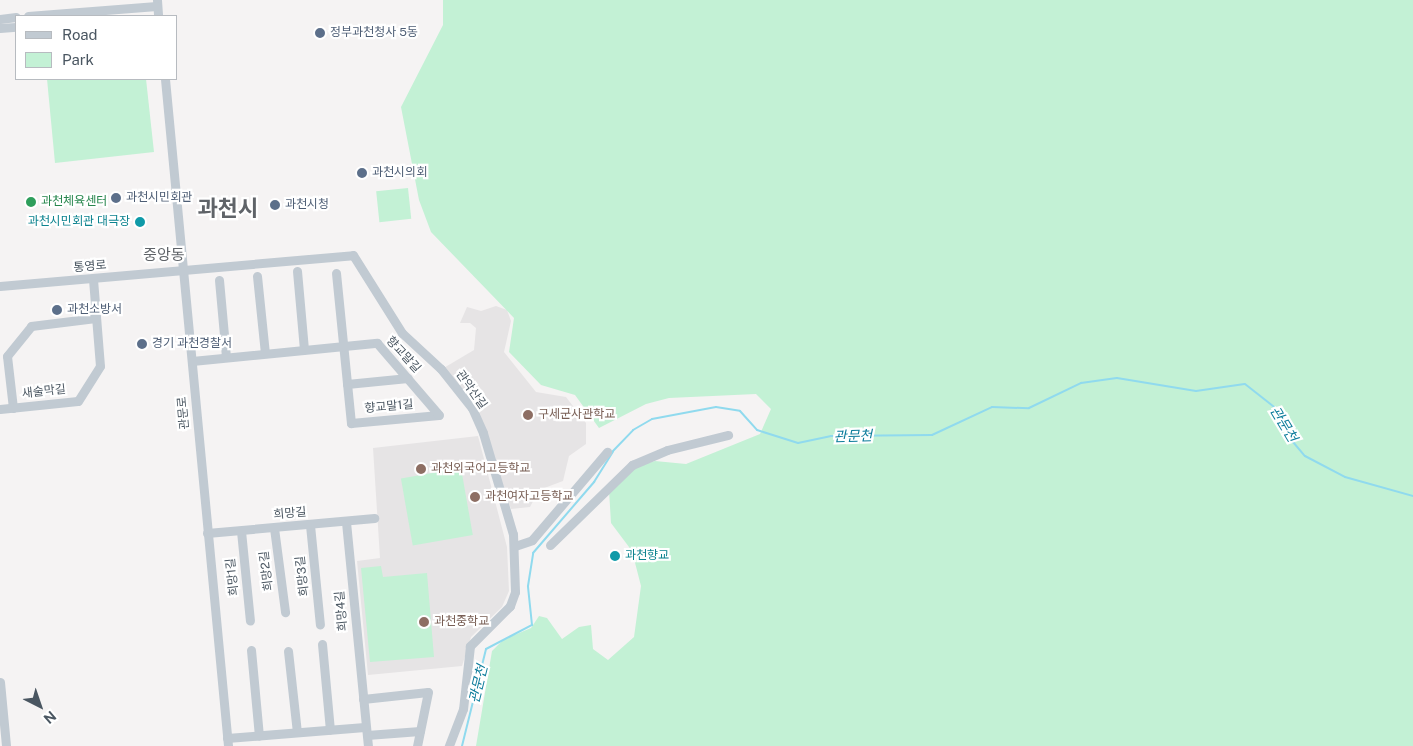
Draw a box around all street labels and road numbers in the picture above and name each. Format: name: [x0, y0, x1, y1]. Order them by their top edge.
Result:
street label: 통영로: [73, 258, 107, 276]
street label: 향교말길: [383, 334, 423, 376]
street label: 관악산길: [452, 368, 490, 412]
street label: 새술막길: [21, 383, 67, 401]
street label: 관문로: [175, 396, 193, 430]
street label: 향교말1길: [364, 398, 414, 416]
street label: 희망길: [273, 505, 307, 523]
street label: 희망2길: [257, 550, 277, 592]
street label: 희망3길: [294, 555, 312, 597]
street label: 희망1길: [224, 557, 242, 597]
street label: 희망4길: [333, 590, 351, 632]

